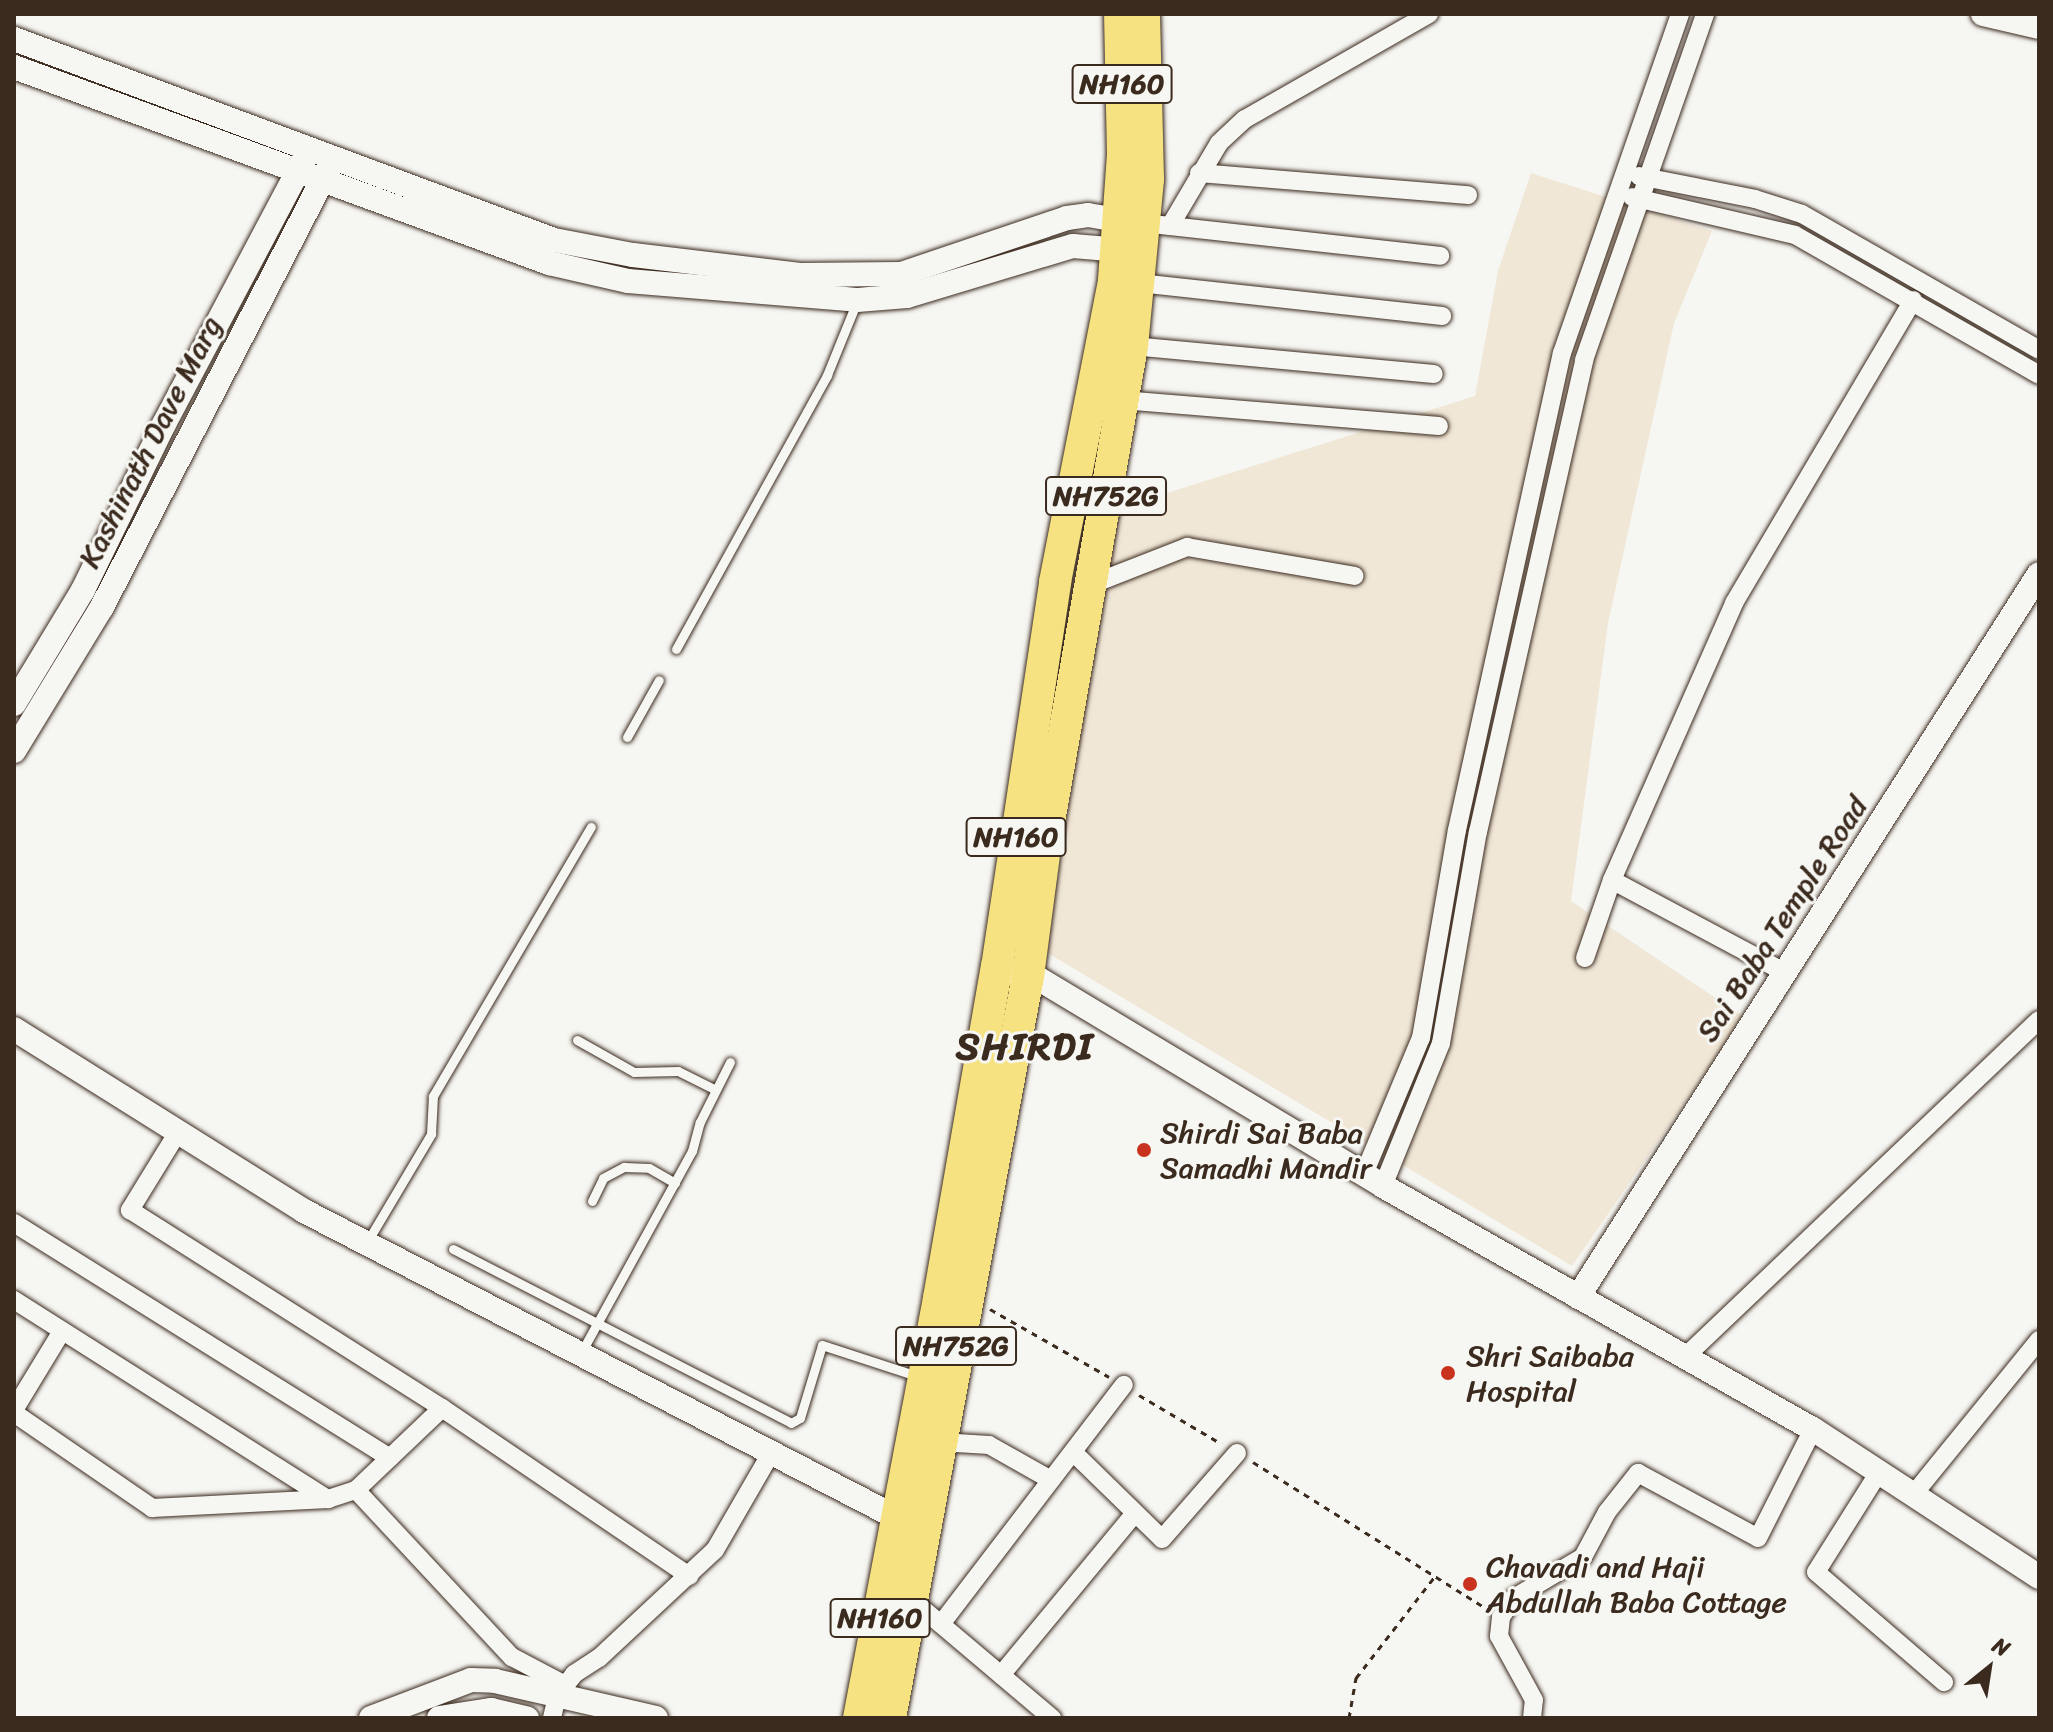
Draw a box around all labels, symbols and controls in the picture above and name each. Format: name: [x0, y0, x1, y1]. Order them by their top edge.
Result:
road number: NH160: [1070, 60, 1174, 108]
street label: Kashinath Dave Marg: [71, 311, 229, 573]
road number: NH752G: [1044, 472, 1168, 520]
street label: Sai Baba Temple Road: [1689, 789, 1875, 1049]
road number: NH160: [964, 813, 1068, 861]
district label: SHIRDI: [958, 1024, 1092, 1070]
place label: Shirdi Sai Baba Samadhi Mandir: [1160, 1115, 1372, 1186]
marker: Shirdi Sai Baba Samadhi Mandir: [1135, 1141, 1153, 1159]
road number: NH752G: [894, 1322, 1018, 1370]
place label: Shri Saibaba Hospital: [1466, 1338, 1634, 1408]
marker: Shri Saibaba Hospital: [1437, 1362, 1459, 1384]
place label: Chavadi and Haji Abdullah Baba Cottage: [1486, 1549, 1786, 1620]
marker: Chavadi and Haji Abdullah Baba Cottage: [1461, 1575, 1479, 1593]
road number: NH160: [828, 1594, 932, 1642]
text: N: [1985, 1626, 2018, 1667]
north arrow: [1949, 1628, 2029, 1708]

